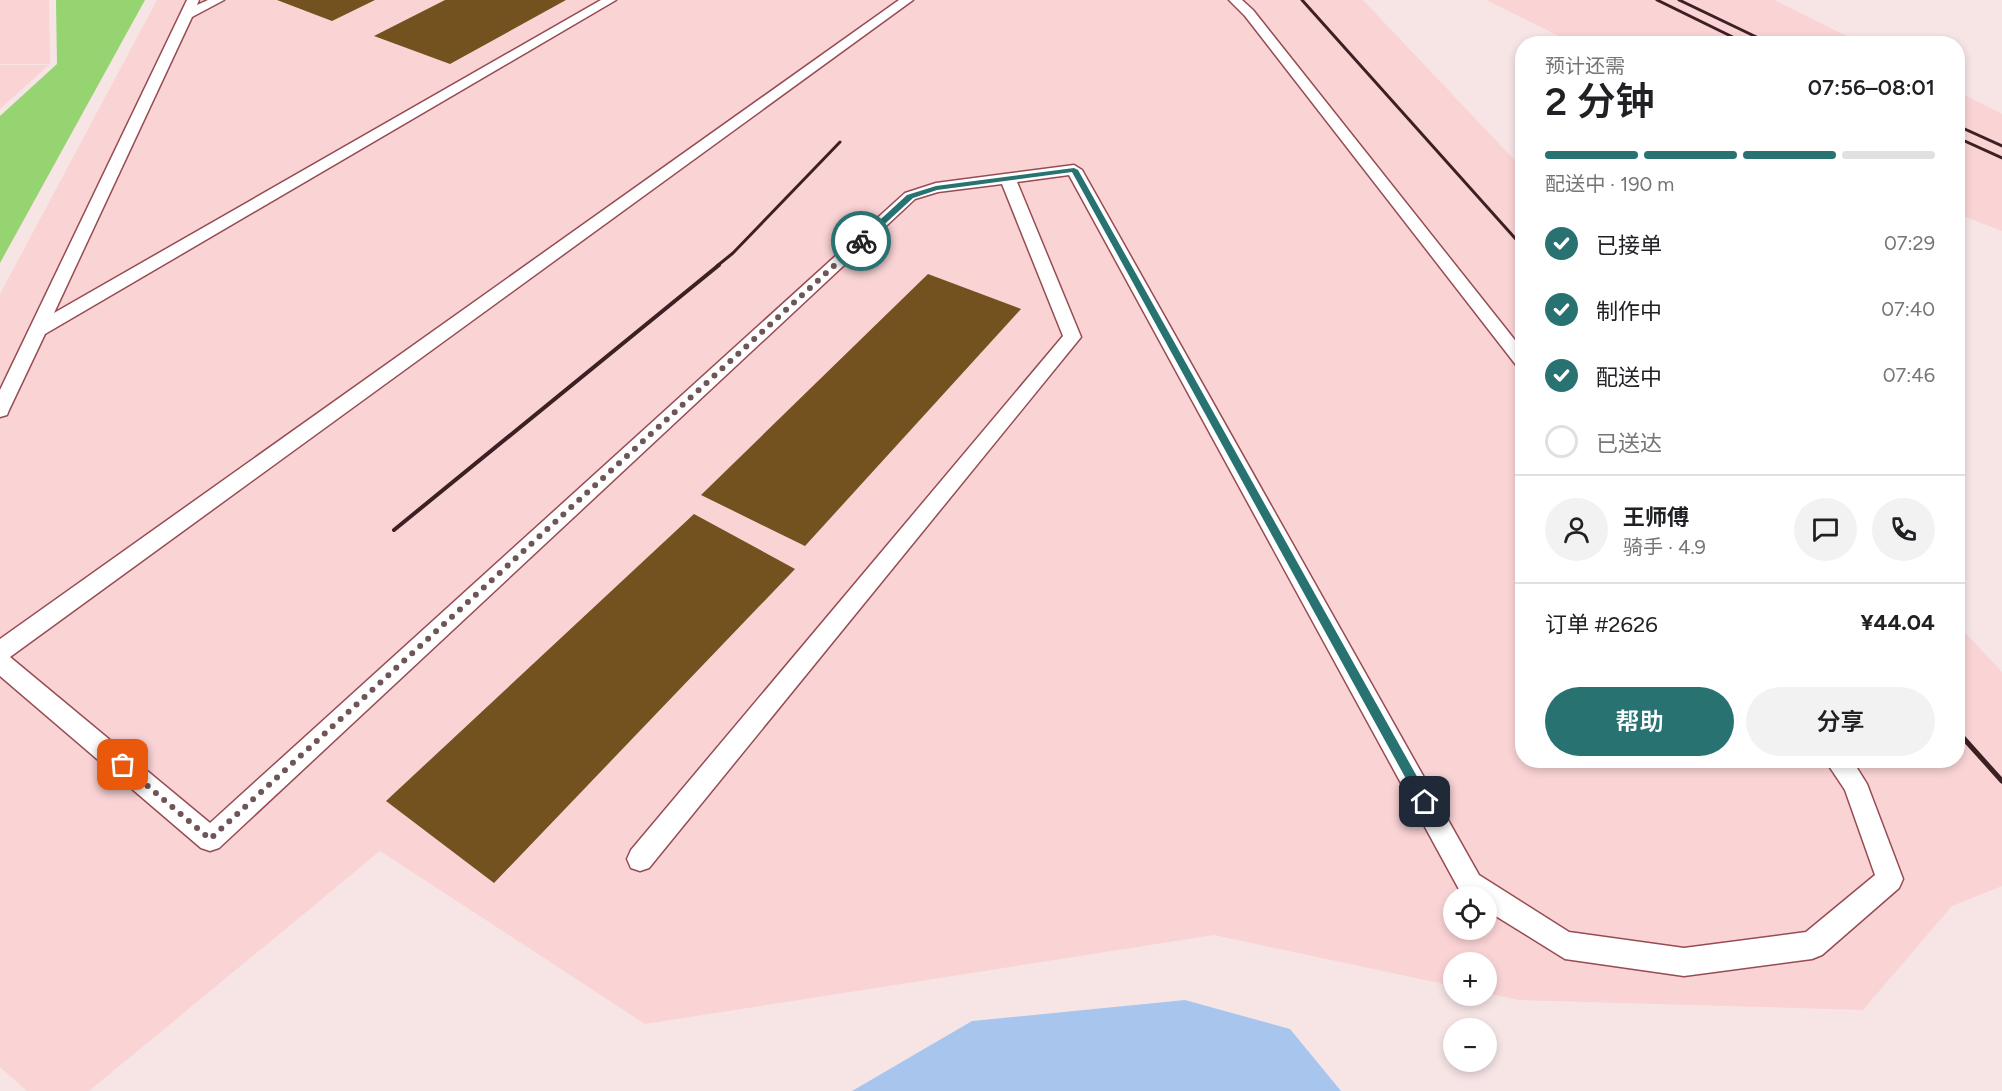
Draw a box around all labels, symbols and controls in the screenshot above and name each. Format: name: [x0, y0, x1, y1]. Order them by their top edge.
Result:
text: 预计还需: [1545, 54, 1625, 78]
text: 07:56–08:01: [1808, 74, 1935, 101]
text: 2 分钟: [1545, 78, 1655, 125]
text: 配送中 · 190 m: [1545, 172, 1674, 196]
courier: [831, 211, 891, 271]
icon: bike: [845, 225, 878, 258]
icon: check: [1545, 227, 1578, 260]
text: 07:29: [1884, 231, 1935, 255]
text: 已接单: [1596, 232, 1662, 259]
icon: check: [1545, 293, 1578, 326]
text: 07:40: [1881, 297, 1935, 321]
text: 制作中: [1596, 298, 1662, 325]
icon: check: [1545, 359, 1578, 392]
text: 07:46: [1883, 363, 1935, 387]
text: 配送中: [1596, 364, 1662, 391]
text: 已送达: [1596, 430, 1662, 457]
button: person: [1545, 498, 1608, 561]
button: chat: [1794, 498, 1857, 561]
button: phone: [1872, 498, 1935, 561]
text: 王师傅: [1623, 504, 1689, 531]
text: 骑手 · 4.9: [1623, 535, 1706, 559]
text: ¥44.04: [1860, 609, 1935, 636]
text: 订单 #2626: [1545, 611, 1658, 638]
button: 帮助: [1545, 687, 1734, 756]
button: 分享: [1746, 687, 1935, 756]
pin: [97, 739, 148, 790]
icon: bag: [106, 748, 139, 781]
pin: [1399, 776, 1450, 827]
icon: home: [1408, 785, 1441, 818]
map controls: [1443, 886, 1497, 1072]
button: locate: [1443, 886, 1497, 940]
button: +: [1443, 952, 1497, 1006]
button: −: [1443, 1018, 1497, 1072]

